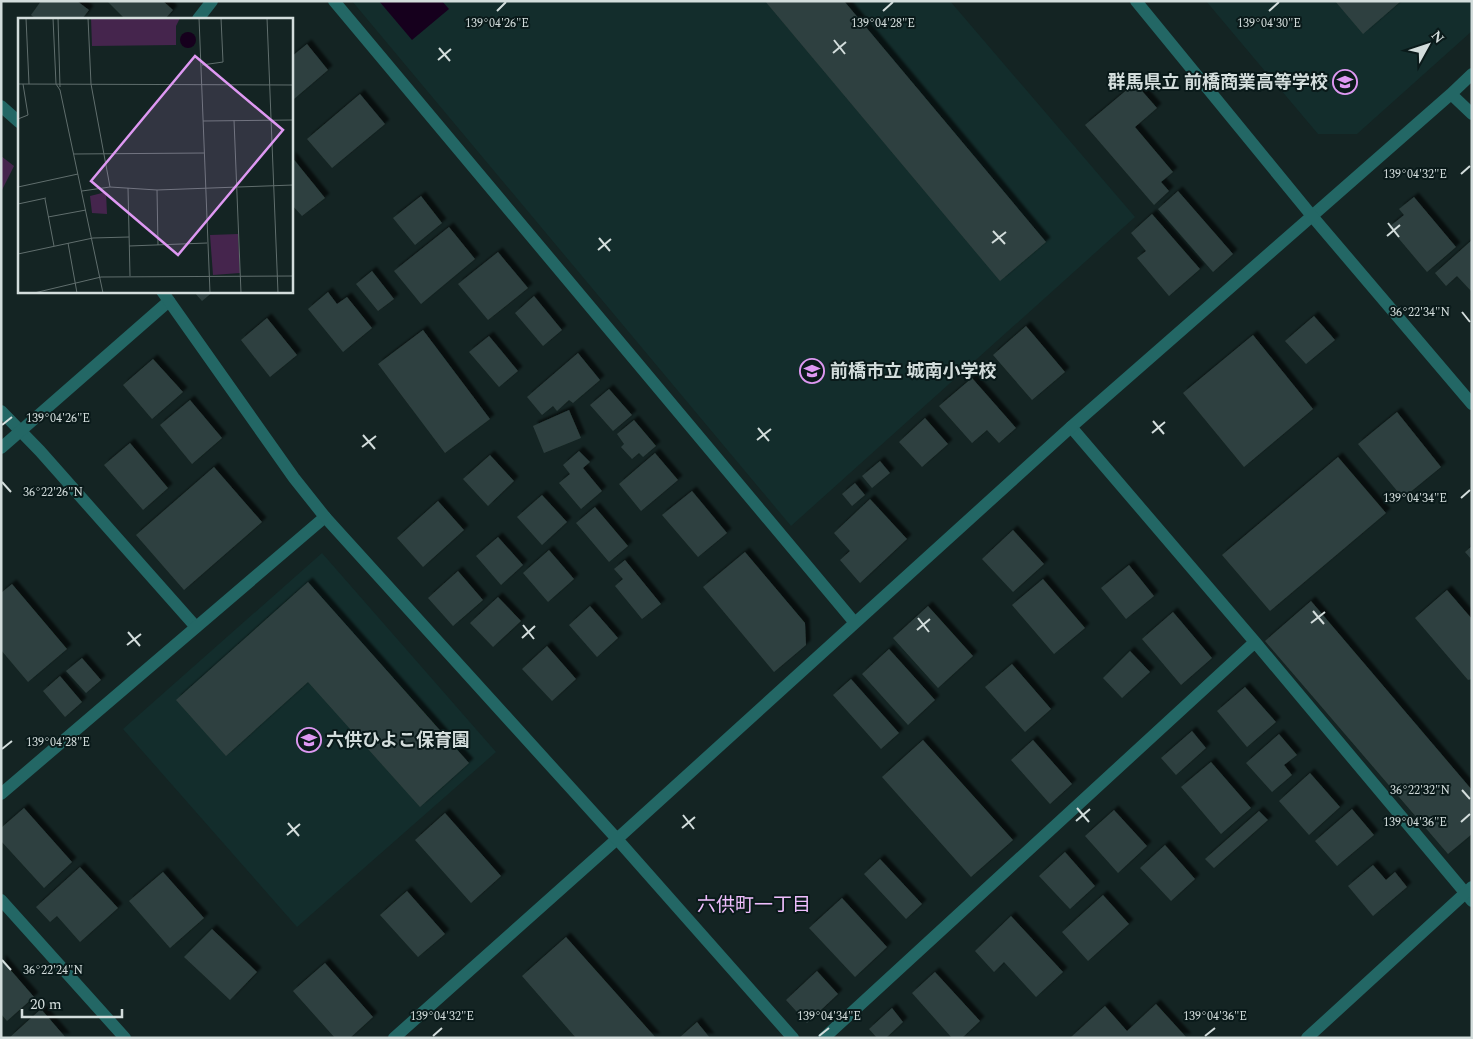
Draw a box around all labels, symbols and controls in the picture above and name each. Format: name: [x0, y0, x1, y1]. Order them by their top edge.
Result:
text: 139°04'26"E: [465, 14, 529, 33]
text: 139°04'28"E: [851, 14, 915, 33]
text: 139°04'30"E: [1237, 14, 1301, 33]
inset map: [18, 18, 292, 292]
north arrow: [1403, 20, 1453, 70]
text: N: [1426, 26, 1449, 48]
place label: 群馬県立 前橋商業高等学校: [1108, 69, 1328, 96]
school or university icon: 群馬県立 前橋商業高等学校: [1332, 69, 1358, 95]
text: 139°04'32"E: [1383, 165, 1447, 184]
text: 36°22'34"N: [1390, 303, 1450, 322]
school or university icon: 前橋市立 城南小学校: [799, 358, 825, 384]
place label: 前橋市立 城南小学校: [830, 358, 997, 385]
text: 139°04'26"E: [26, 409, 90, 428]
text: 36°22'26"N: [23, 483, 83, 502]
text: 139°04'34"E: [1383, 489, 1447, 508]
school or university icon: 六供ひよこ保育園: [296, 727, 322, 753]
place label: 六供ひよこ保育園: [326, 727, 470, 754]
text: 139°04'28"E: [26, 733, 90, 752]
text: 36°22'32"N: [1390, 781, 1450, 800]
text: 139°04'36"E: [1383, 813, 1447, 832]
district label: 六供町一丁目: [697, 891, 811, 920]
text: 36°22'24"N: [23, 961, 83, 980]
scale bar: [22, 986, 122, 1018]
text: 20 m: [30, 993, 62, 1016]
text: 139°04'32"E: [410, 1007, 474, 1026]
text: 139°04'34"E: [797, 1007, 861, 1026]
text: 139°04'36"E: [1183, 1007, 1247, 1026]

